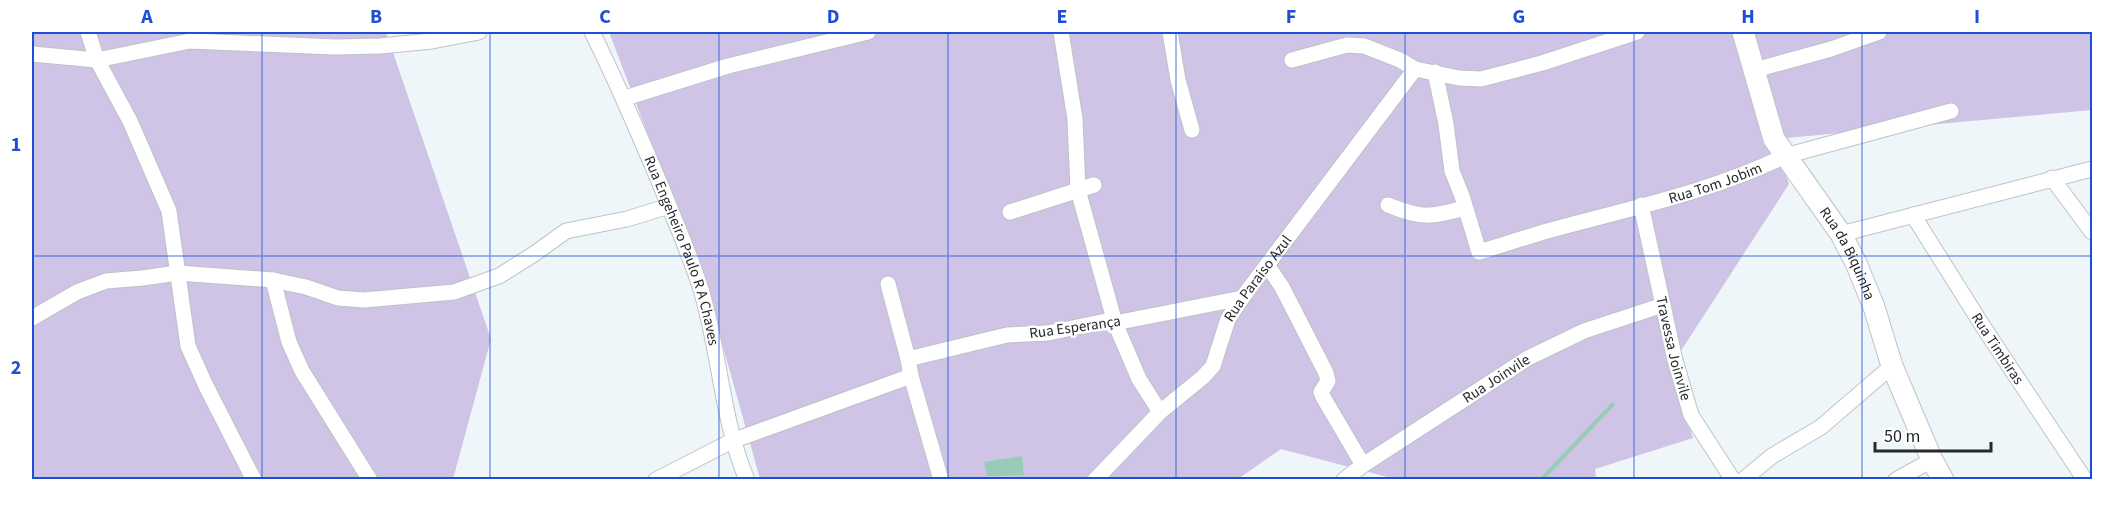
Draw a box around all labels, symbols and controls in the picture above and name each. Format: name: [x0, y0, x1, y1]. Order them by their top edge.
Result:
text: A: [140, 3, 153, 31]
text: B: [370, 3, 382, 31]
text: C: [599, 3, 611, 31]
text: D: [827, 3, 839, 31]
text: E: [1057, 3, 1067, 31]
text: F: [1286, 3, 1296, 31]
text: G: [1513, 3, 1525, 31]
text: H: [1741, 3, 1755, 31]
text: I: [1974, 3, 1980, 31]
text: 1: [11, 131, 21, 159]
street label: Rua Engeheiro Paulo R A Chaves: [638, 153, 724, 347]
street label: Rua Tom Jobim: [1666, 158, 1765, 209]
street label: Rua da Biquinha: [1814, 203, 1880, 303]
street label: Rua Paraiso Azul: [1219, 231, 1297, 326]
street label: Travessa Joinvile: [1650, 294, 1696, 403]
street label: Rua Timbiras: [1966, 309, 2029, 389]
street label: Rua Esperança: [1028, 311, 1122, 344]
street label: Rua Joinvile: [1459, 349, 1534, 409]
text: 2: [11, 354, 21, 382]
scale bar: [1875, 415, 1990, 453]
text: 50 m: [1884, 424, 1920, 449]

